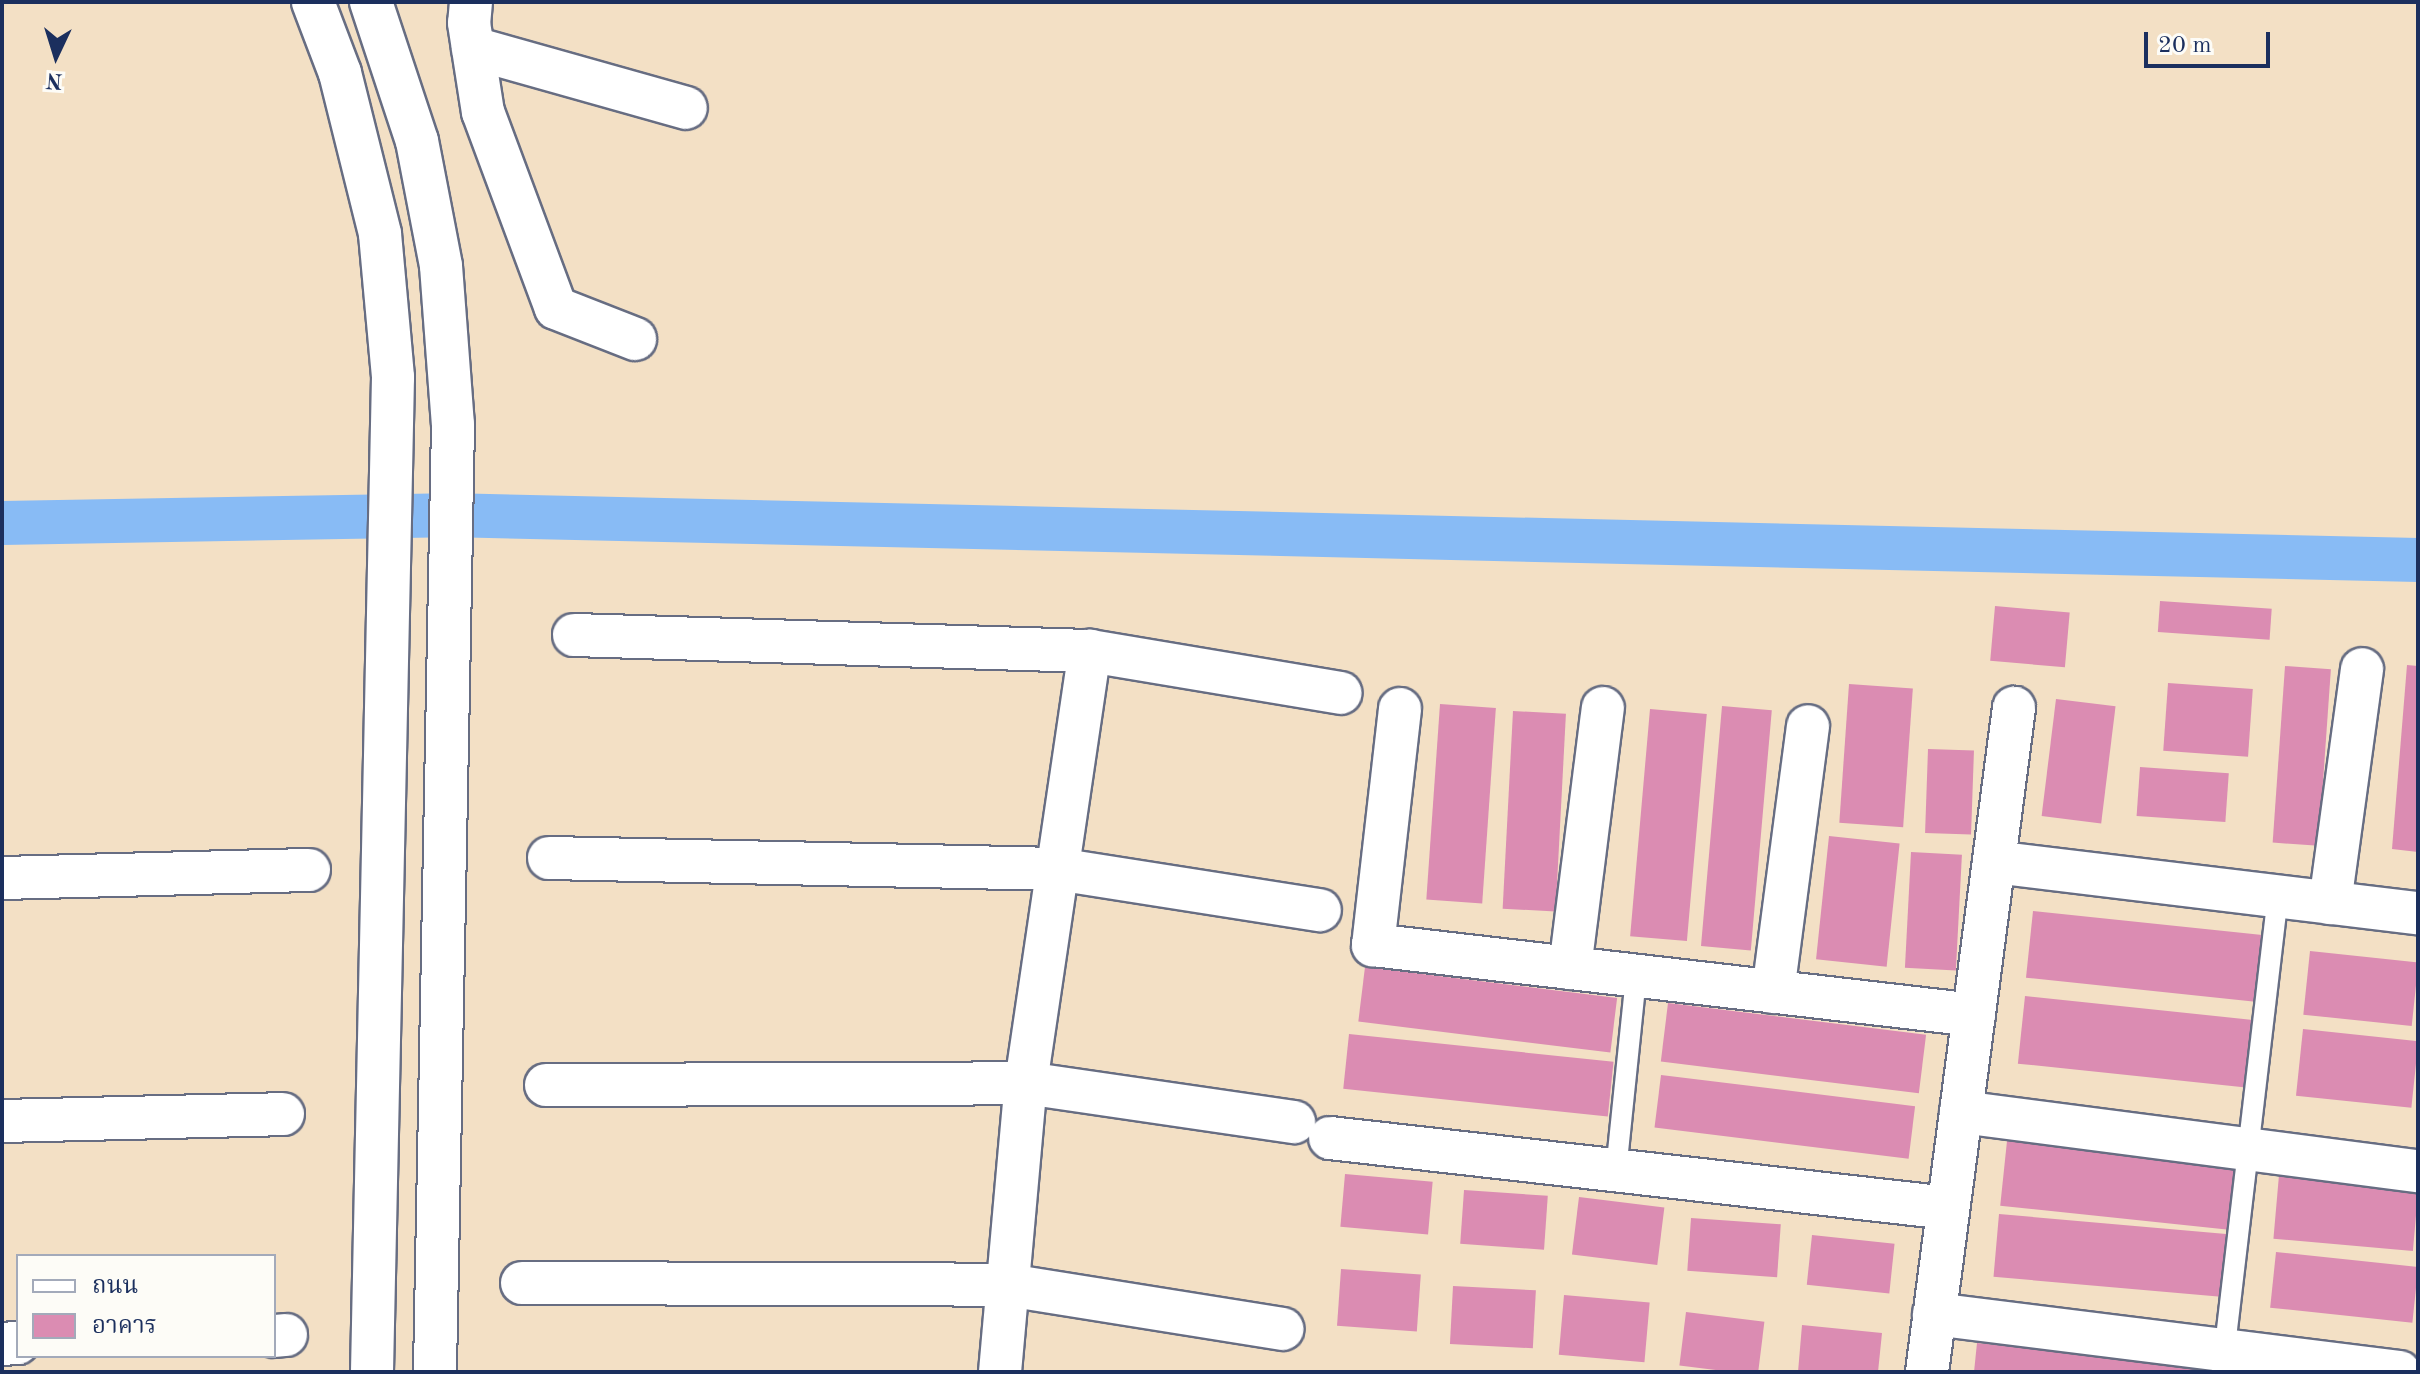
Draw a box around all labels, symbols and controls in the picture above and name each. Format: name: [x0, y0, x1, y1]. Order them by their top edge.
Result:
north arrow: [16, 16, 96, 96]
scale bar: [2148, 16, 2274, 66]
text: 20 m: [2158, 34, 2212, 58]
text: N: [45, 68, 63, 92]
legend: [16, 1254, 276, 1358]
text: ถนน: [92, 1275, 138, 1299]
text: อาคาร: [92, 1315, 157, 1339]

